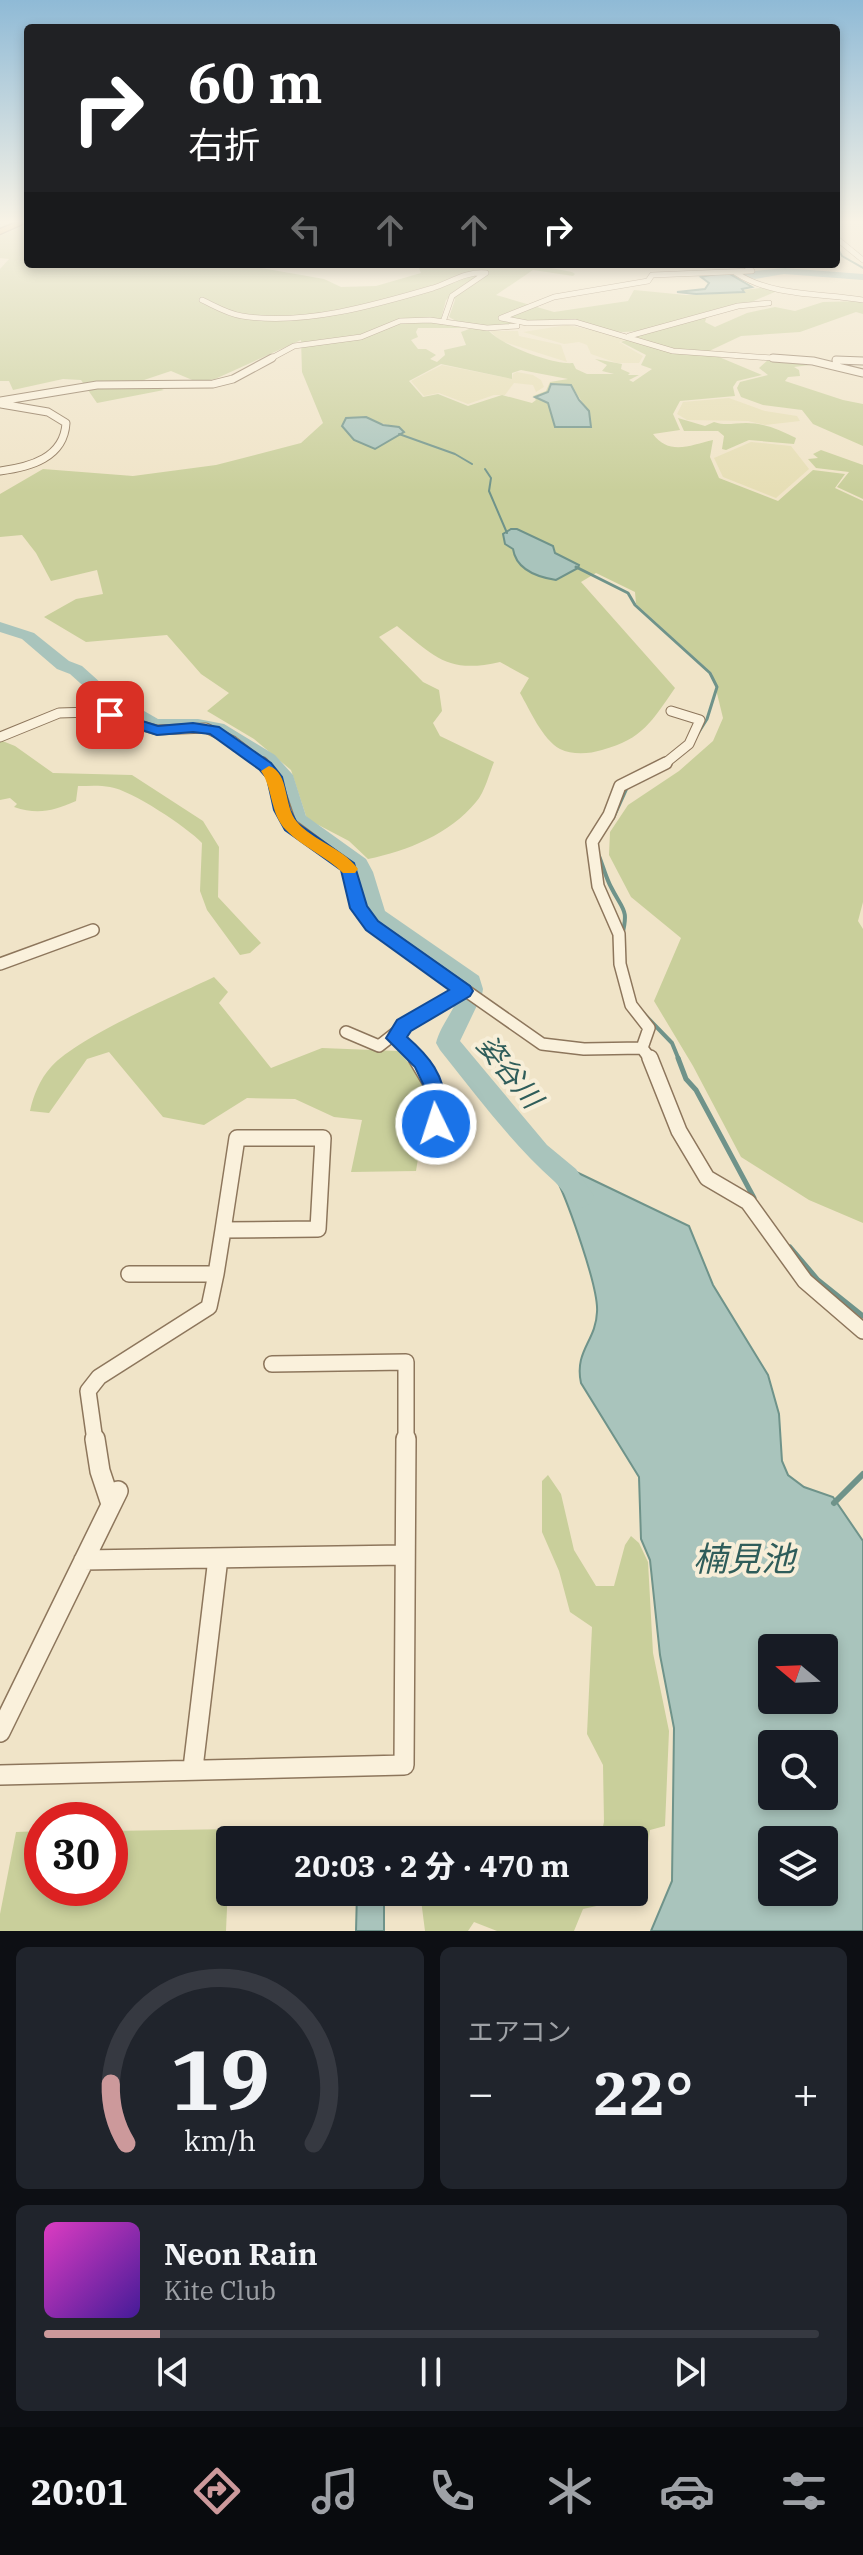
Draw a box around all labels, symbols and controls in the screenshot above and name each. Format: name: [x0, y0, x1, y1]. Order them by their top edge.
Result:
text: 60 m: [188, 46, 323, 118]
icon: right: [56, 56, 160, 160]
text: 右折: [188, 121, 260, 168]
icon: left: [284, 208, 328, 252]
icon: ahead: [368, 208, 412, 252]
icon: ahead: [452, 208, 496, 252]
icon: right: [536, 208, 580, 252]
pin: [76, 681, 144, 749]
icon: arrive: [88, 693, 132, 737]
water label: 姿谷川: [469, 1027, 553, 1118]
position arrow: [394, 1082, 478, 1166]
water label: 楠見池: [693, 1536, 798, 1580]
north arrow: [758, 1634, 838, 1714]
map controls: [758, 1634, 838, 1906]
button: search: [758, 1730, 838, 1810]
speed limit sign: 30: [24, 1802, 128, 1906]
button: layers: [758, 1826, 838, 1906]
text: 20:03 · 2 分 · 470 m: [294, 1846, 570, 1885]
text: エアコン: [468, 2014, 572, 2048]
text: 19: [170, 2025, 270, 2133]
text: 22°: [593, 2053, 693, 2132]
text: −: [468, 2064, 494, 2121]
text: +: [793, 2064, 819, 2121]
text: km/h: [184, 2122, 256, 2159]
text: Neon Rain: [164, 2234, 318, 2273]
text: Kite Club: [164, 2273, 276, 2307]
icon: previous: [151, 2350, 195, 2394]
icon: pause: [409, 2350, 453, 2394]
icon: next: [668, 2350, 712, 2394]
icon: directions: [189, 2463, 245, 2519]
icon: music: [307, 2463, 363, 2519]
icon: phone: [424, 2463, 480, 2519]
icon: climate: [542, 2463, 598, 2519]
icon: car: [659, 2463, 715, 2519]
icon: filters: [776, 2463, 832, 2519]
text: 20:01: [31, 2468, 128, 2515]

